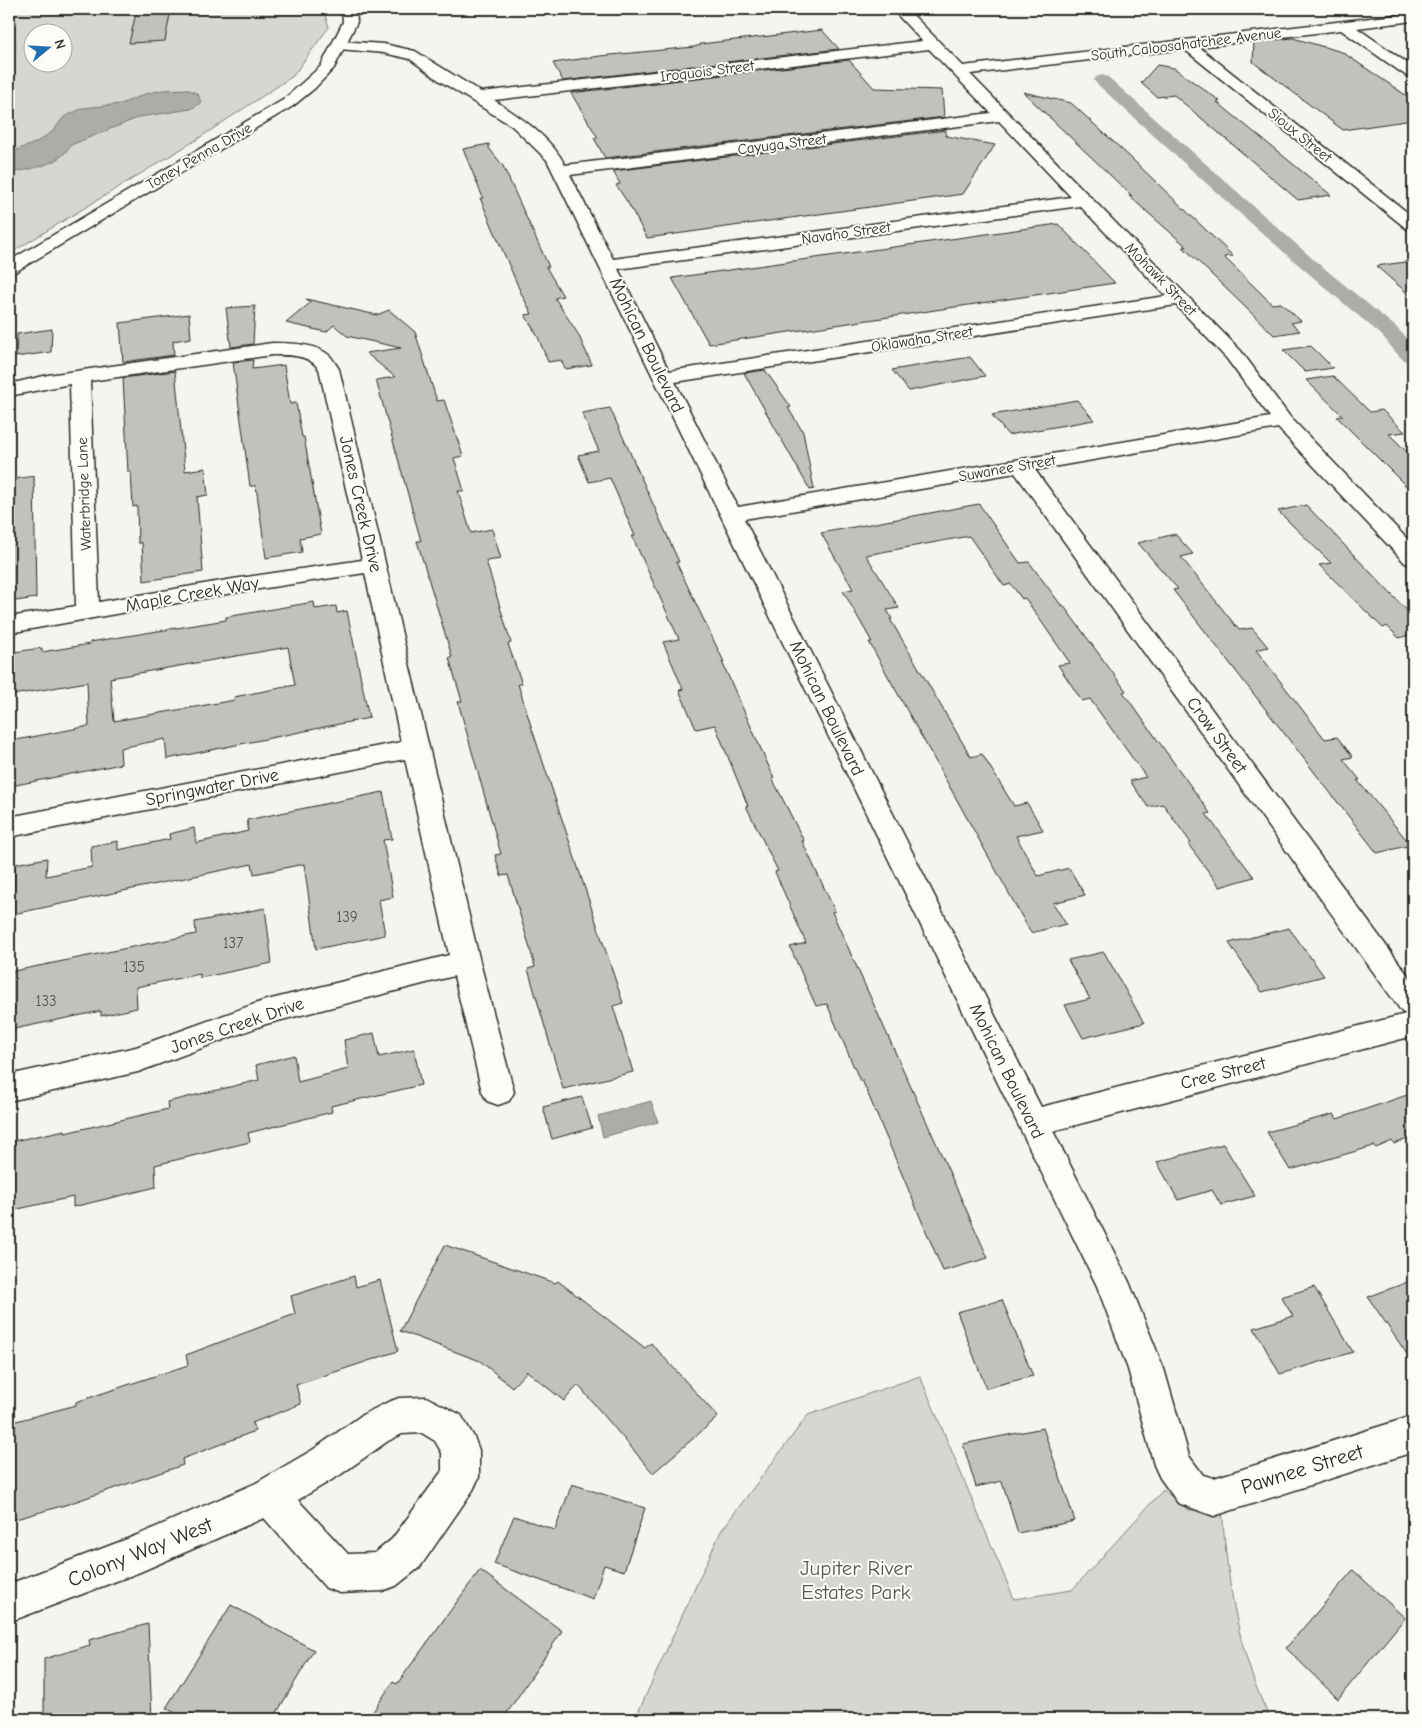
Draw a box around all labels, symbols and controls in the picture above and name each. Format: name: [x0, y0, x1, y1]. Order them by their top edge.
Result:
north arrow: [22, 22, 72, 72]
street label: South Caloosahatchee Avenue: [1090, 23, 1283, 65]
text: N: [50, 37, 69, 51]
street label: Iroquois Street: [659, 56, 756, 86]
street label: Sioux Street: [1264, 104, 1336, 167]
street label: Toney Penna Drive: [143, 118, 255, 193]
street label: Cayuga Street: [736, 130, 828, 158]
street label: Navaho Street: [800, 218, 892, 248]
street label: Mohawk Street: [1121, 239, 1201, 320]
street label: Mohican Boulevard: [605, 274, 688, 416]
street label: Oklawaha Street: [870, 322, 975, 356]
street label: Jones Creek Drive: [335, 434, 386, 574]
street label: Waterbridge Lane: [73, 436, 95, 551]
street label: Suwanee Street: [957, 450, 1058, 485]
street label: Maple Creek Way: [124, 572, 261, 617]
street label: Mohican Boulevard: [785, 637, 868, 779]
street label: Crow Street: [1182, 693, 1252, 778]
street label: Springwater Drive: [144, 764, 281, 811]
house number: 139: [336, 908, 358, 926]
house number: 137: [223, 934, 243, 952]
house number: 135: [123, 958, 145, 976]
house number: 133: [35, 992, 57, 1010]
street label: Jones Creek Drive: [168, 993, 307, 1058]
street label: Mohican Boulevard: [965, 1000, 1048, 1142]
street label: Cree Street: [1178, 1053, 1269, 1094]
street label: Pawnee Street: [1238, 1439, 1367, 1499]
street label: Colony Way West: [64, 1512, 217, 1592]
park label: Jupiter River Estates Park: [800, 1556, 913, 1604]

